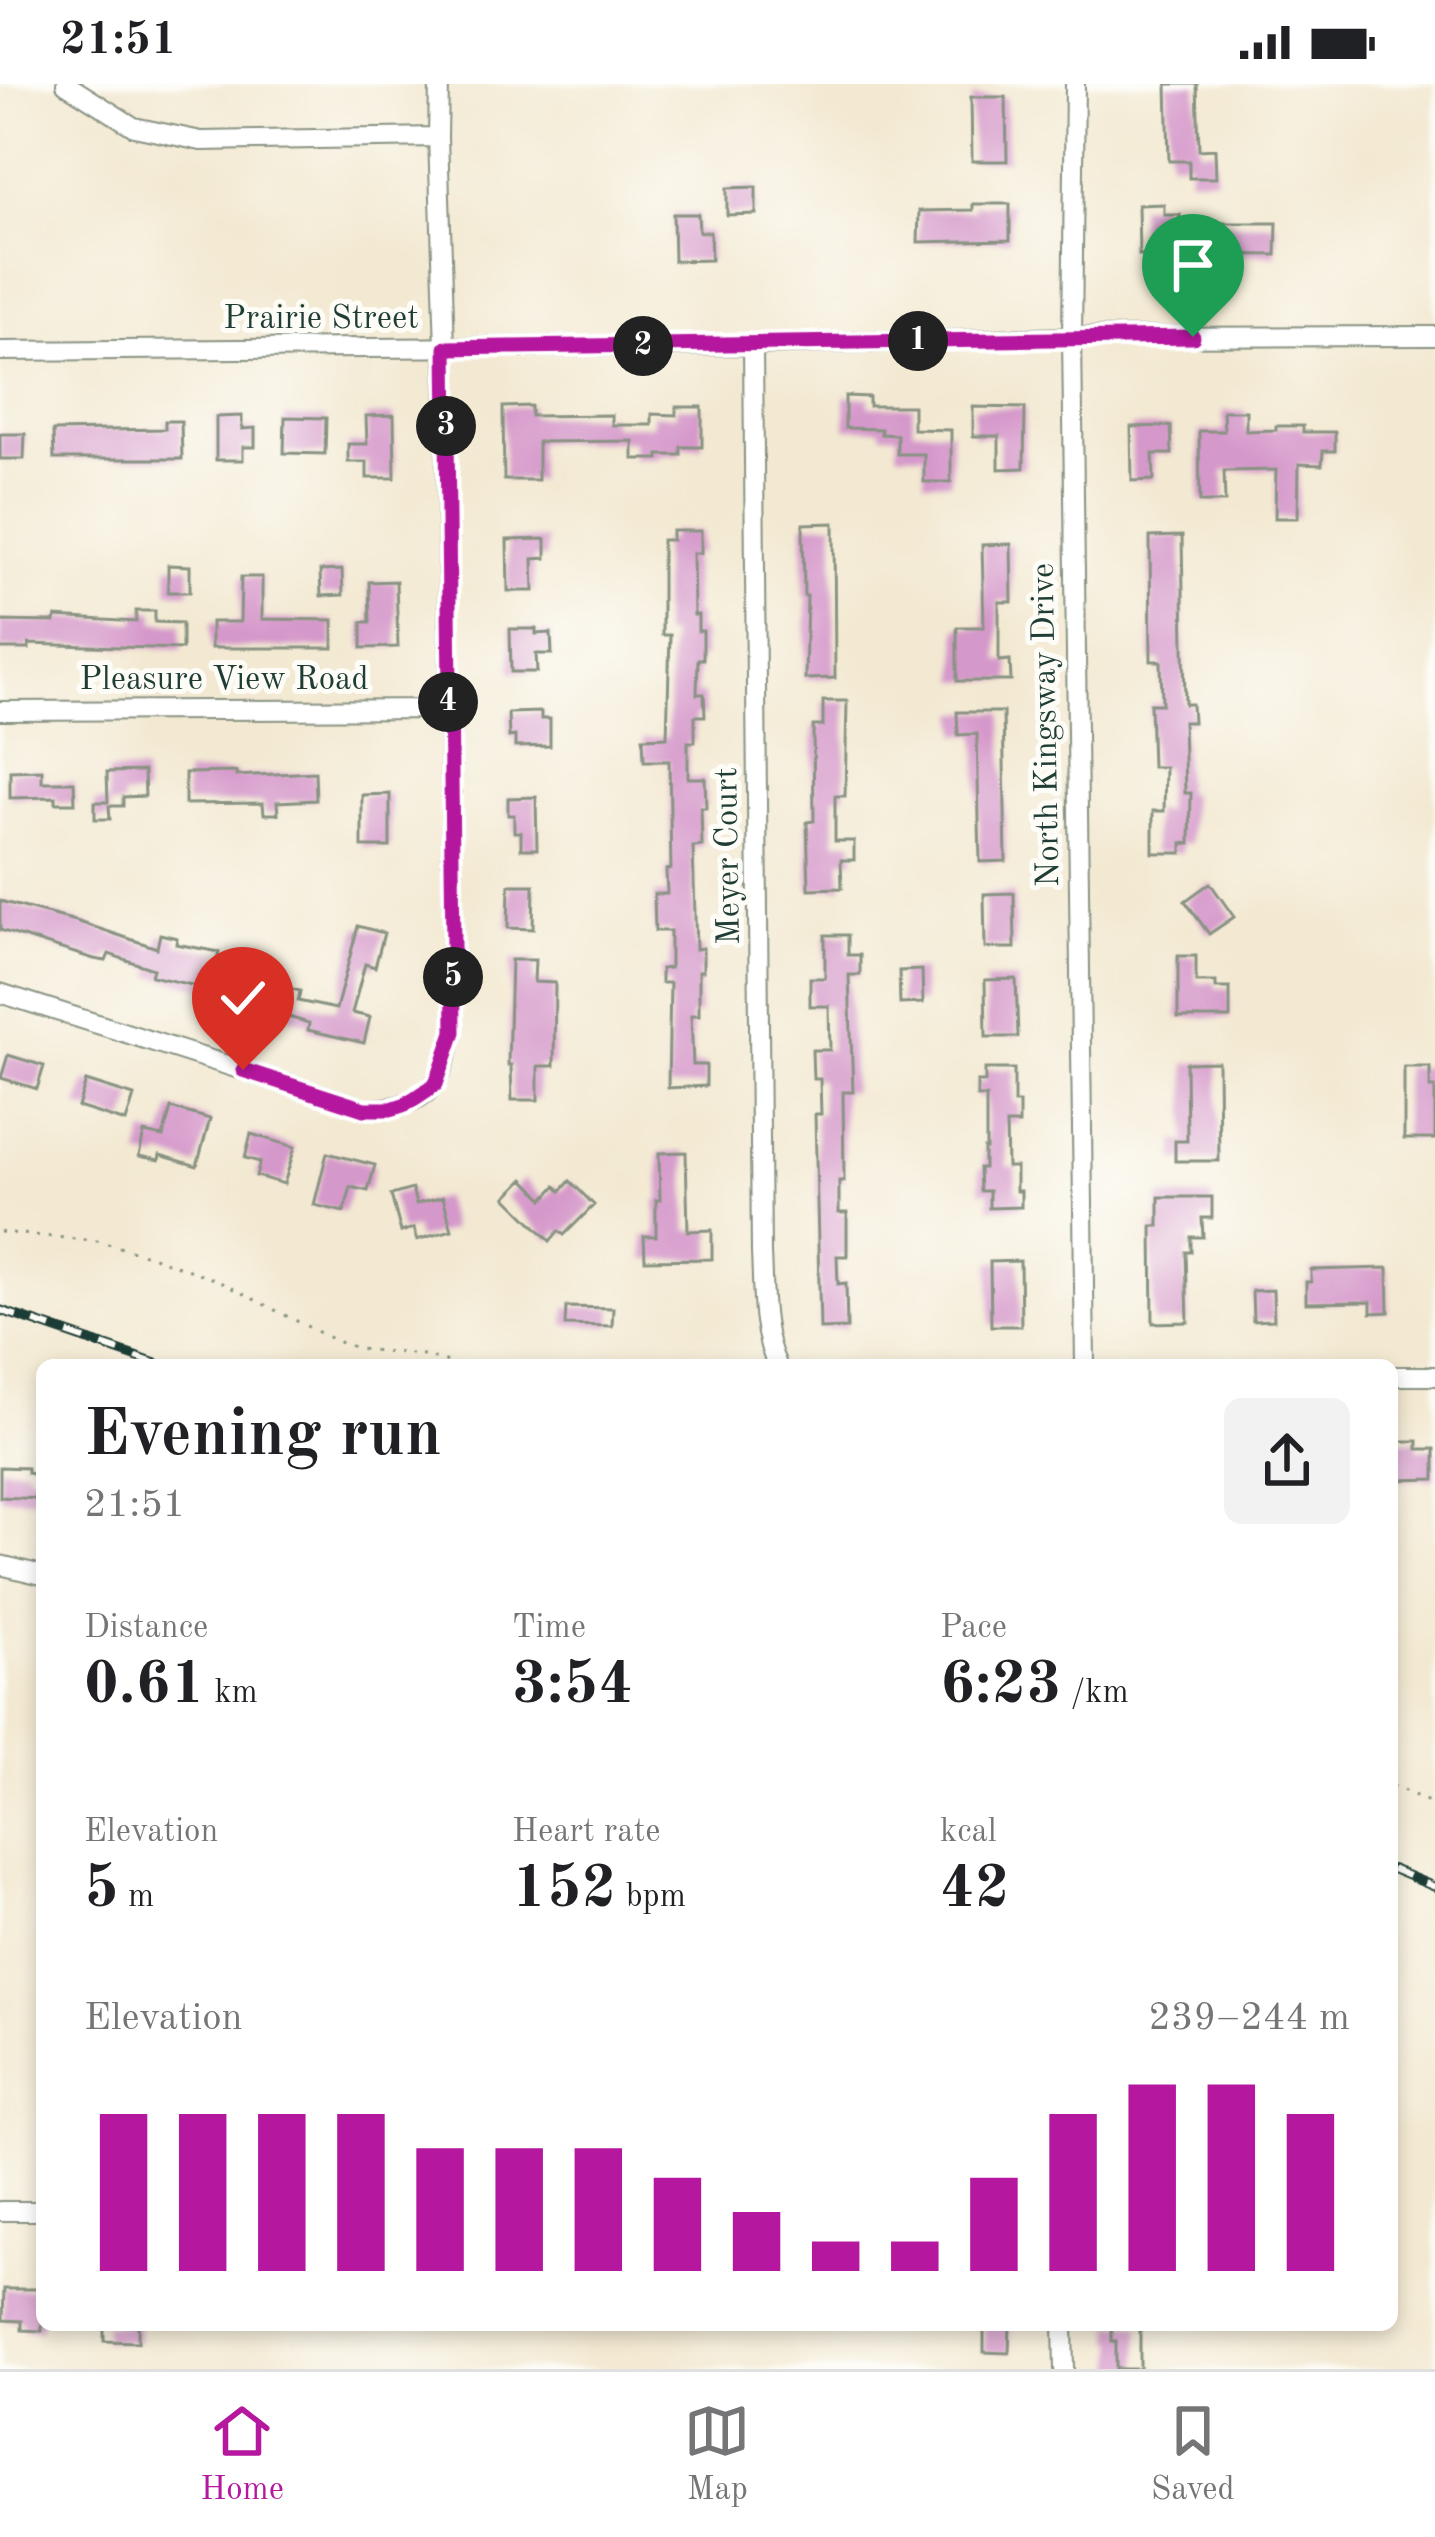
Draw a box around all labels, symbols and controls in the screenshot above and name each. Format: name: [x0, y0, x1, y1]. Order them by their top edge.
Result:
text: 21:51: [60, 19, 177, 64]
pin: [1142, 214, 1244, 337]
icon: arrive: [1160, 232, 1226, 298]
street label: Prairie Street: [223, 303, 419, 336]
pin: 1: [888, 311, 948, 371]
pin: 2: [613, 316, 673, 376]
text: 1: [908, 324, 928, 357]
text: 2: [633, 329, 653, 362]
pin: 3: [416, 396, 476, 456]
text: 3: [436, 409, 456, 442]
street label: North Kingsway Drive: [1028, 563, 1066, 887]
street label: Pleasure View Road: [79, 664, 369, 697]
pin: 4: [418, 672, 478, 732]
text: 4: [438, 685, 458, 718]
street label: Meyer Court: [711, 767, 747, 945]
pin: [192, 947, 294, 1070]
pin: 5: [423, 947, 483, 1007]
text: 5: [443, 960, 463, 993]
icon: check: [210, 965, 276, 1031]
button: share: [1224, 1398, 1350, 1524]
text: Evening run: [84, 1404, 442, 1470]
text: 21:51: [84, 1486, 185, 1525]
text: Distance: [84, 1612, 208, 1645]
text: Time: [512, 1612, 586, 1645]
text: Pace: [940, 1612, 1007, 1645]
text: 0.61: [84, 1656, 205, 1716]
text: 3:54: [512, 1656, 633, 1716]
text: 6:23: [940, 1656, 1061, 1716]
text: km: [205, 1677, 258, 1710]
text: /km: [1061, 1677, 1129, 1710]
text: Elevation: [84, 1816, 218, 1849]
text: Heart rate: [512, 1816, 660, 1849]
text: kcal: [940, 1816, 997, 1849]
text: 5: [84, 1860, 119, 1920]
text: 152: [512, 1860, 616, 1920]
text: 42: [940, 1860, 1010, 1920]
text: m: [119, 1881, 154, 1914]
text: bpm: [616, 1881, 686, 1914]
text: Elevation: [84, 1999, 243, 2038]
text: 239–244 m: [1148, 1999, 1350, 2038]
tab: Home: [200, 2398, 284, 2511]
tab: Map: [684, 2398, 750, 2511]
tab: Saved: [1151, 2398, 1235, 2511]

